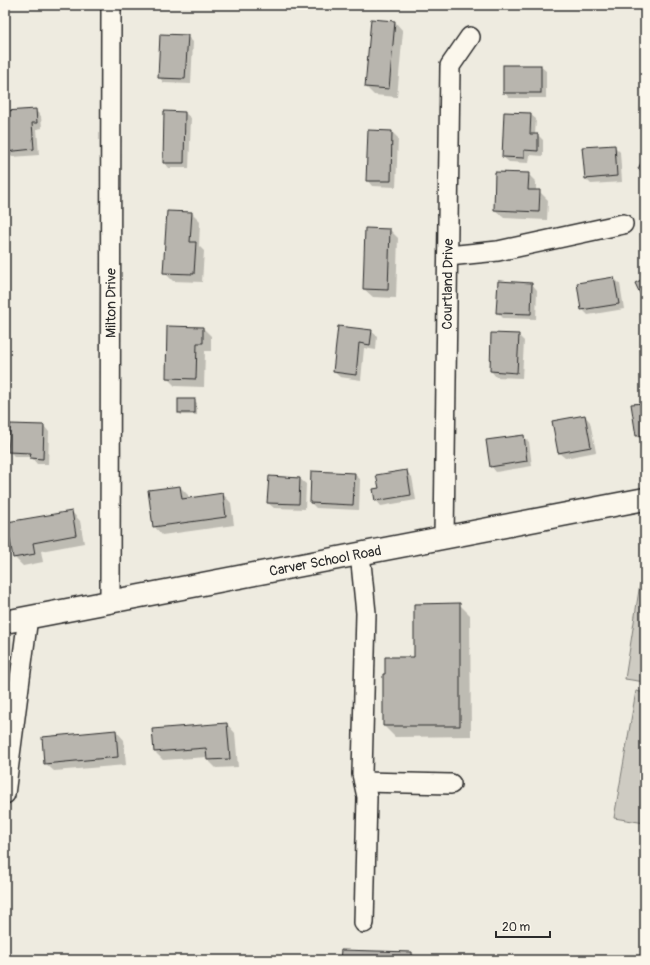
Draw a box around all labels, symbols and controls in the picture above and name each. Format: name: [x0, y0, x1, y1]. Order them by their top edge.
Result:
street label: Courtland Drive: [438, 238, 456, 330]
street label: Milton Drive: [102, 268, 119, 338]
street label: Carver School Road: [268, 541, 383, 580]
scale bar: [496, 913, 550, 939]
text: 20 m: [502, 920, 531, 935]

